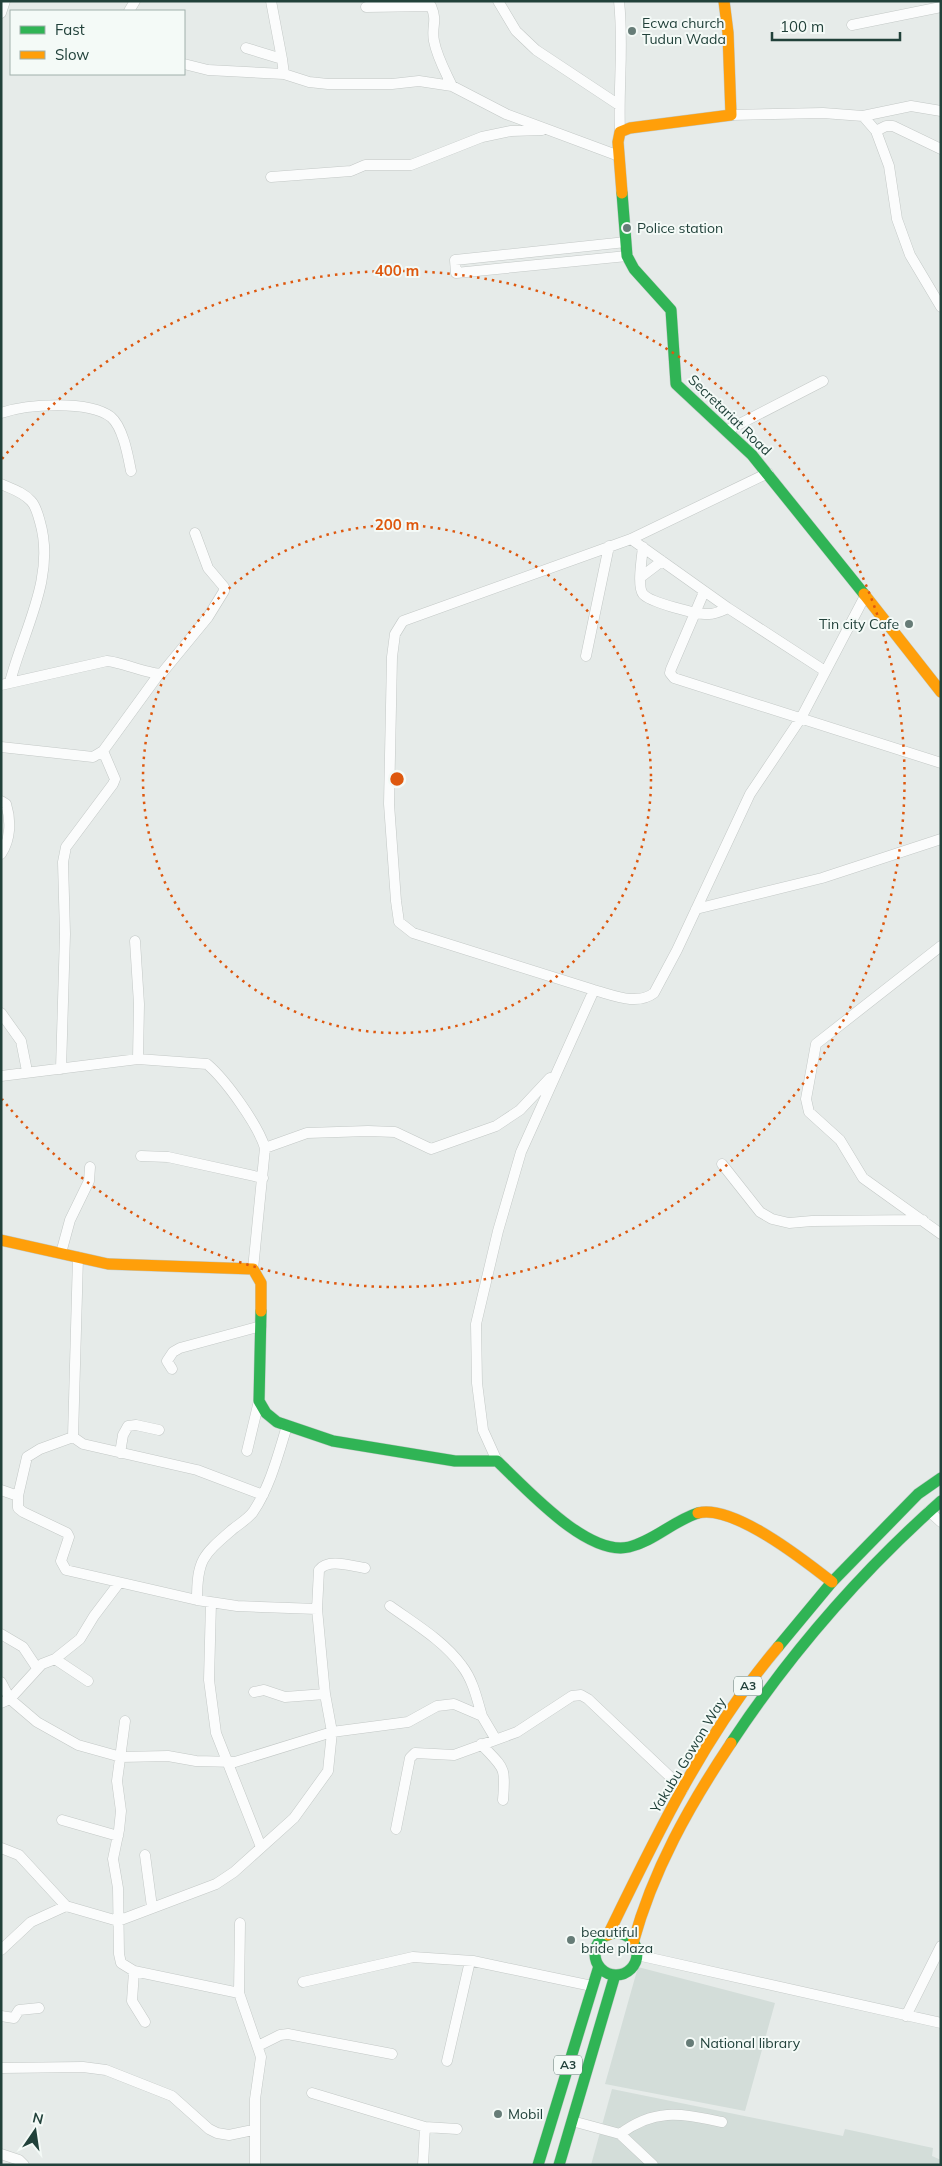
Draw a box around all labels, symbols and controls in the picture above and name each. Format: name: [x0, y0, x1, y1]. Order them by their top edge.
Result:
legend: [10, 10, 185, 75]
scale bar: [772, 10, 900, 42]
place label: Ecwa church Tudun Wada: [642, 14, 726, 48]
text: 100 m: [780, 17, 824, 36]
text: Fast: [55, 20, 85, 39]
marker: Ecwa church Tudun Wada: [626, 25, 638, 37]
text: Slow: [55, 45, 89, 64]
place label: Police station: [637, 219, 723, 237]
marker: Police station: [621, 222, 633, 234]
text: 400 m: [375, 261, 419, 280]
street label: Secretariat Road: [685, 371, 775, 459]
text: 200 m: [375, 515, 419, 534]
place label: Tin city Cafe: [819, 615, 899, 633]
marker: Tin city Cafe: [903, 618, 915, 630]
centre of rings: [388, 770, 406, 788]
road number: A3: [734, 1676, 762, 1695]
street label: Yakubu Gowon Way: [646, 1693, 730, 1817]
place label: beautiful bride plaza: [581, 1923, 653, 1957]
marker: beautiful bride plaza: [565, 1934, 577, 1946]
place label: National library: [700, 2034, 801, 2052]
marker: National library: [684, 2037, 696, 2049]
road number: A3: [554, 2056, 582, 2074]
place label: Mobil: [508, 2105, 543, 2123]
north arrow: [10, 2106, 60, 2156]
text: N: [31, 2108, 45, 2128]
marker: Mobil: [492, 2108, 504, 2120]

